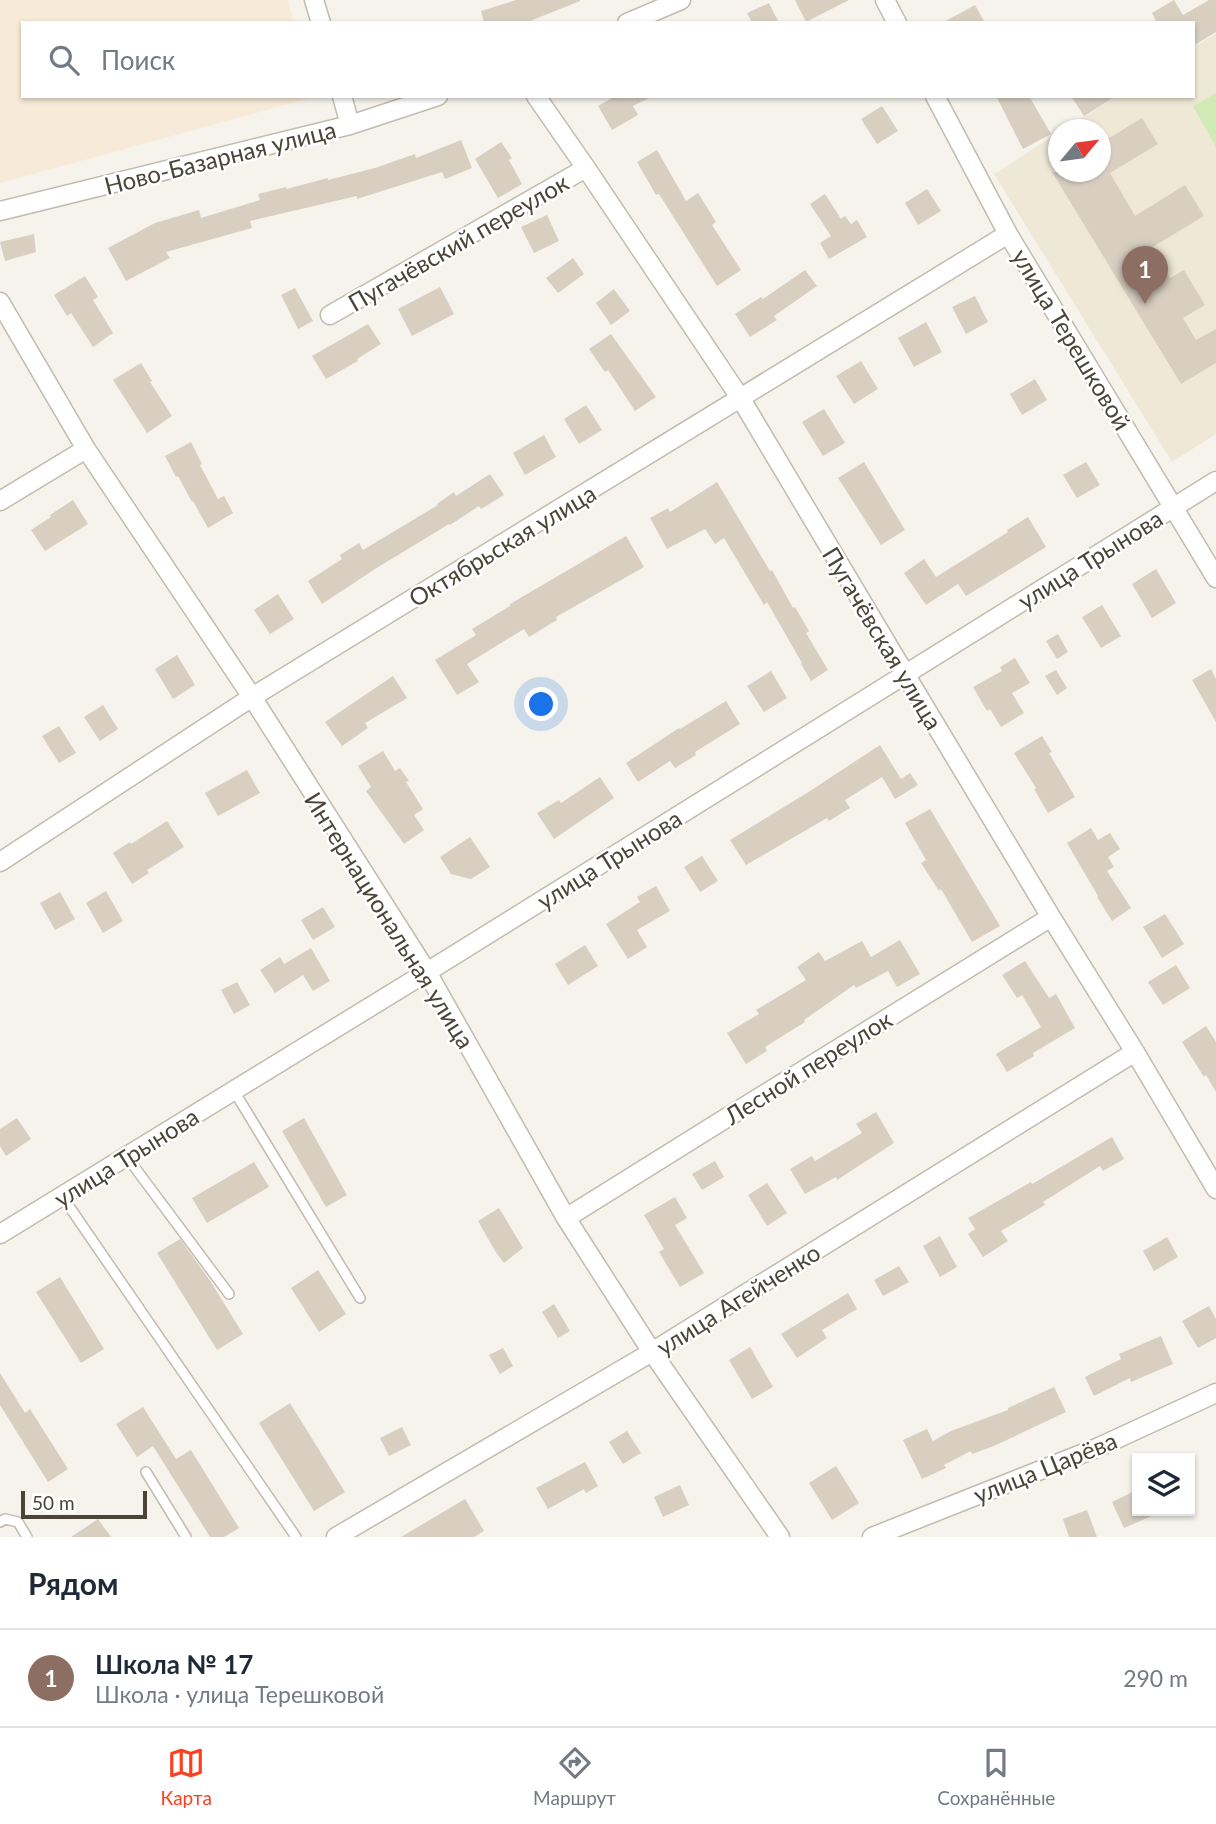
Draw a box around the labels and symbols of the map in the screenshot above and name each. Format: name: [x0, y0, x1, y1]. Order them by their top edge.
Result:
street label: Ново-Базарная улица: [101, 114, 339, 200]
north arrow: [1048, 119, 1111, 182]
street label: Пугачёвский переулок: [343, 167, 574, 317]
street label: улица Терешковой: [1006, 243, 1138, 435]
pin: 1: [1122, 246, 1168, 304]
street label: Октябрьская улица: [403, 478, 601, 612]
street label: улица Трынова: [1012, 503, 1168, 615]
street label: Пугачёвская улица: [817, 541, 949, 735]
your location: [524, 687, 558, 721]
street label: Интернациональная улица: [299, 786, 481, 1054]
street label: улица Трынова: [531, 803, 687, 915]
street label: Лесной переулок: [718, 1004, 897, 1131]
street label: улица Трынова: [48, 1101, 204, 1213]
street label: улица Агейченко: [651, 1237, 825, 1361]
street label: улица Царёва: [969, 1425, 1121, 1509]
scale bar: [21, 1488, 147, 1520]

